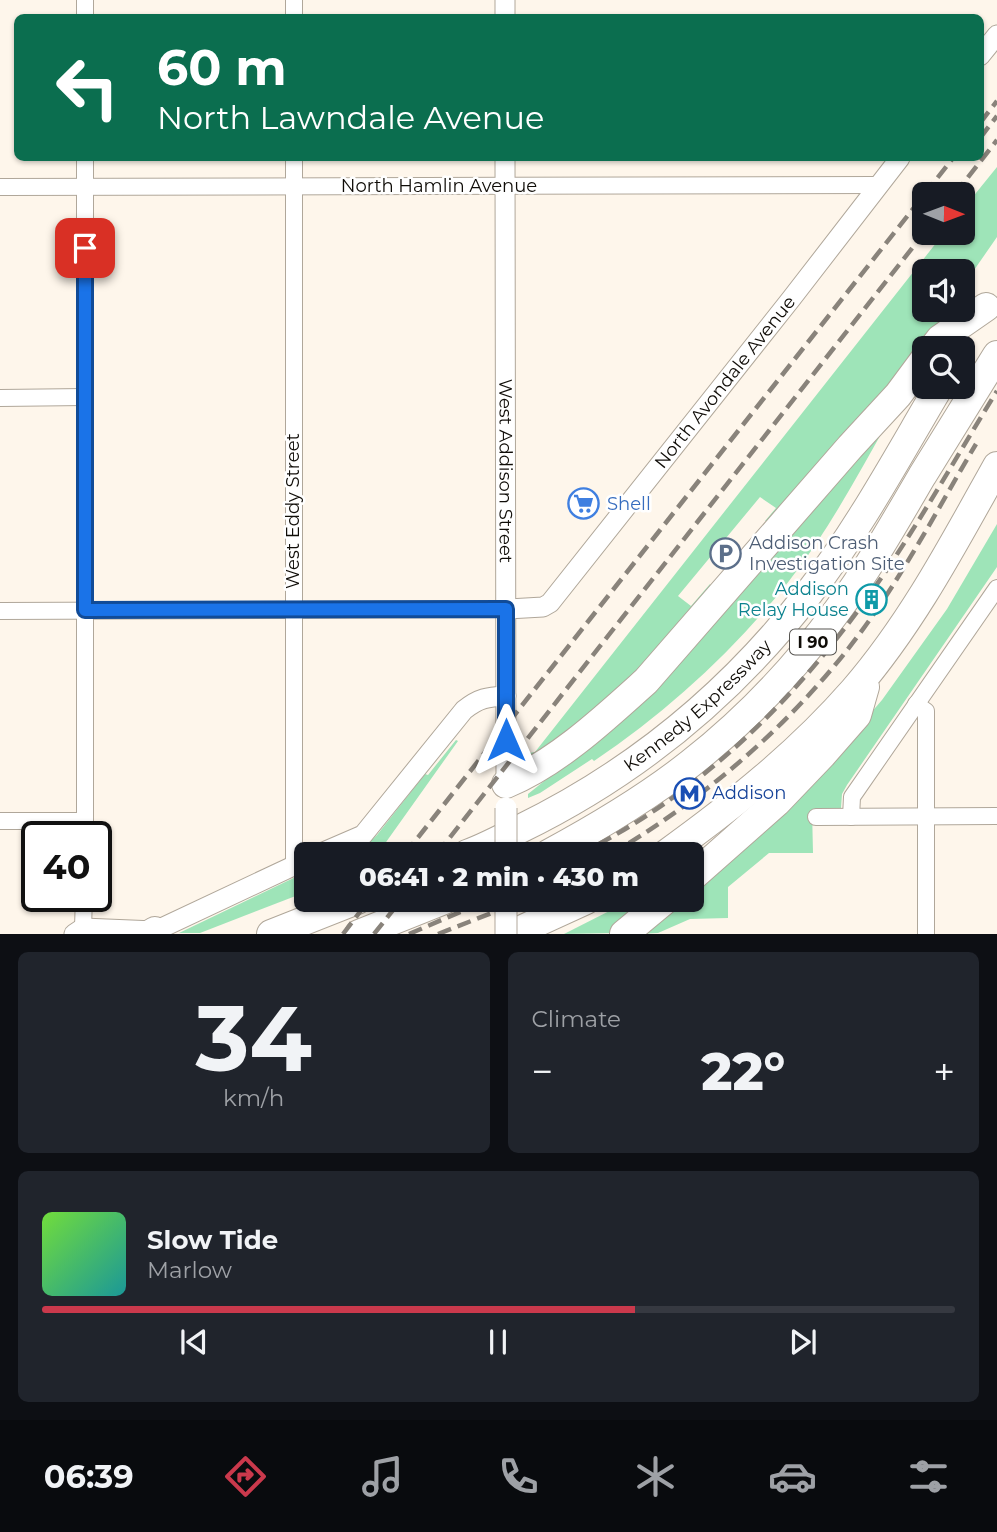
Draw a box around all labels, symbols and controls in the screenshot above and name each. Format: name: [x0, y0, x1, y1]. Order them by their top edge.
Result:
text: 60 m: [157, 38, 287, 97]
icon: left: [42, 42, 133, 133]
text: North Lawndale Avenue: [157, 98, 544, 137]
street label: North Hamlin Avenue: [341, 175, 537, 197]
north arrow: [912, 182, 975, 245]
map controls: [912, 182, 975, 399]
pin: [55, 218, 115, 278]
icon: arrive: [66, 229, 104, 267]
button: sound: [912, 259, 975, 322]
street label: North Avondale Avenue: [650, 291, 800, 473]
button: search: [912, 336, 975, 399]
street label: West Addison Street: [494, 379, 517, 563]
street label: West Eddy Street: [282, 433, 304, 589]
supermarket icon: Shell: [567, 487, 601, 521]
place label: Shell: [607, 493, 651, 515]
place label: Addison Crash Investigation Site: [749, 532, 905, 575]
parking icon: Addison Crash Investigation Site: [709, 536, 743, 570]
place label: Addison Relay House: [738, 578, 849, 621]
building icon: Addison Relay House: [855, 582, 889, 616]
road number: I 90: [790, 629, 836, 654]
street label: Kennedy Expressway: [620, 635, 776, 776]
position arrow: [469, 703, 543, 777]
metro station icon: Addison: [672, 776, 706, 810]
place label: Addison: [712, 782, 786, 804]
speed limit sign: 40: [21, 821, 112, 912]
text: 06:41 · 2 min · 430 m: [359, 861, 639, 893]
text: 34: [195, 983, 312, 1094]
text: Climate: [532, 1005, 621, 1033]
text: 22°: [701, 1040, 785, 1103]
text: −: [532, 1048, 553, 1095]
text: +: [933, 1048, 955, 1095]
text: km/h: [223, 1084, 284, 1112]
text: Slow Tide: [147, 1224, 278, 1256]
text: Marlow: [147, 1256, 232, 1284]
icon: previous: [175, 1323, 213, 1361]
icon: pause: [479, 1323, 517, 1361]
icon: next: [784, 1323, 822, 1361]
icon: directions: [221, 1452, 270, 1501]
icon: music: [358, 1452, 407, 1501]
icon: phone: [494, 1452, 543, 1501]
icon: climate: [631, 1452, 680, 1501]
icon: car: [768, 1452, 817, 1501]
icon: filters: [904, 1452, 953, 1501]
text: 06:39: [44, 1457, 134, 1496]

